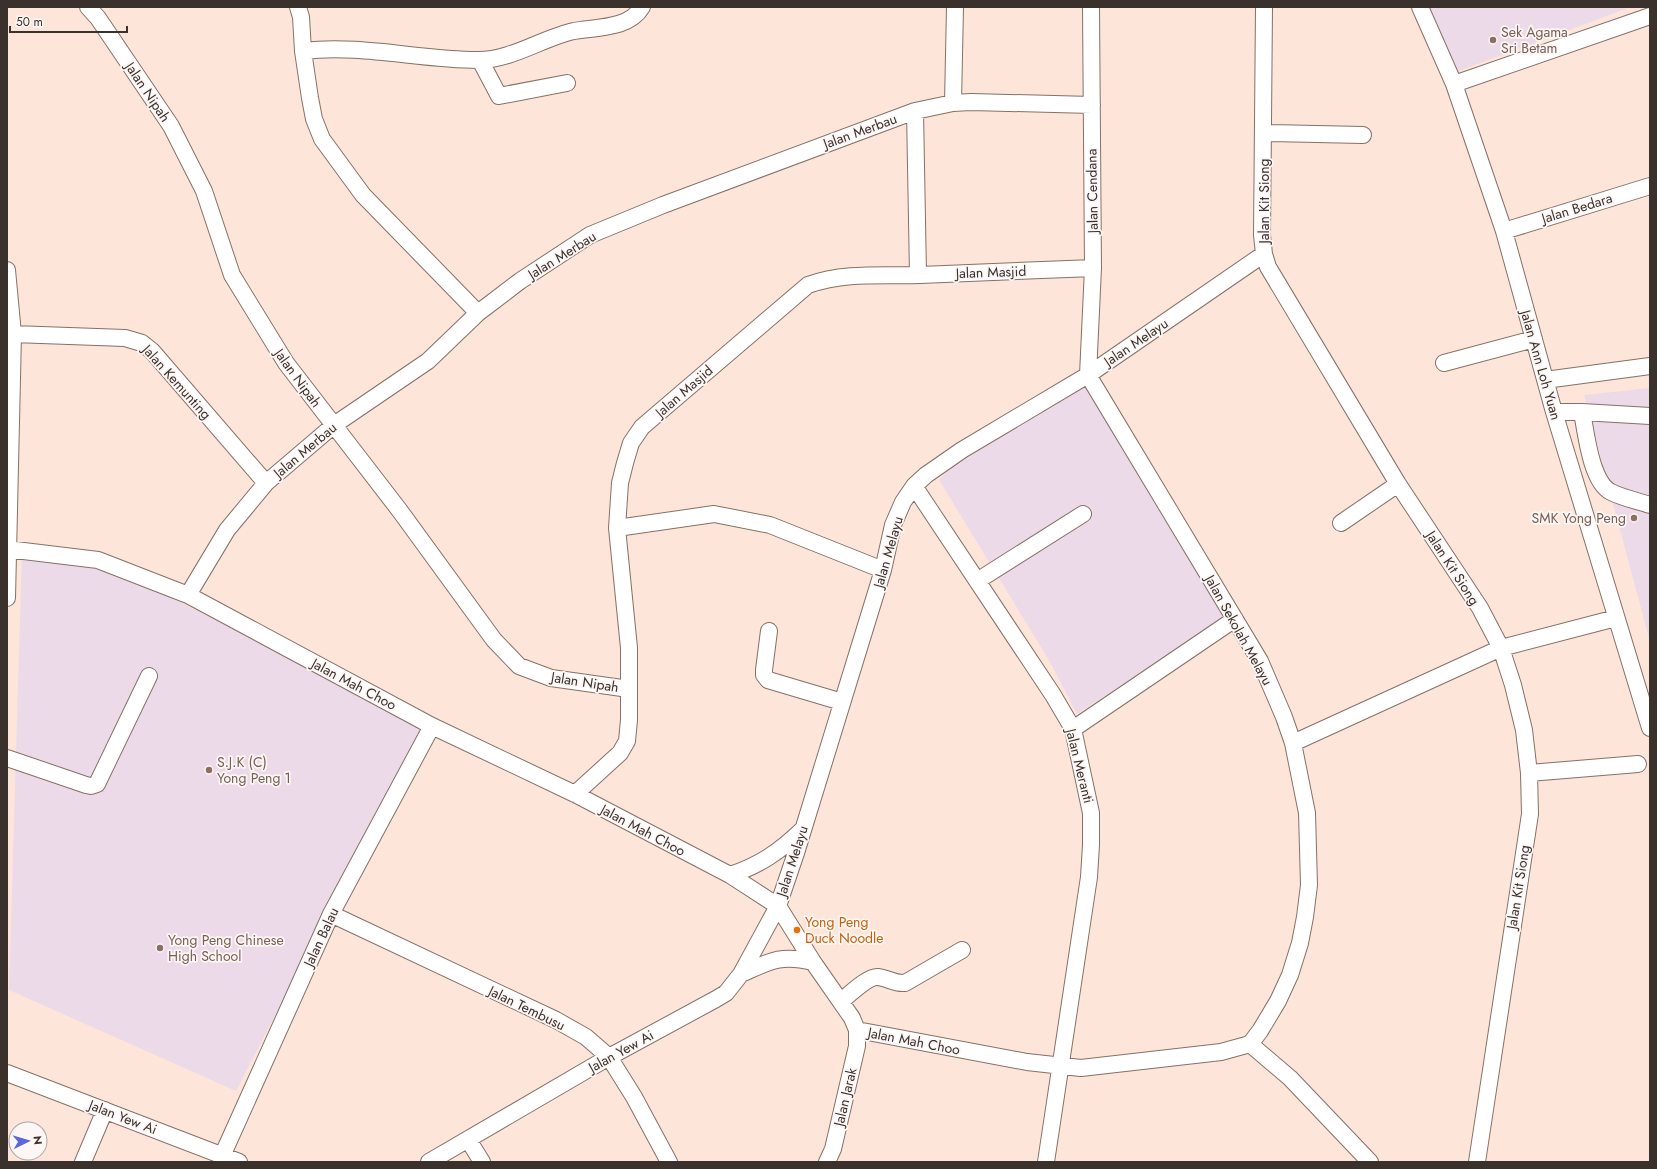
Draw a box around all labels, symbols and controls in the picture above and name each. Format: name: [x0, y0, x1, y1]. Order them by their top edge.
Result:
scale bar: [10, 8, 127, 34]
text: 50 m: [16, 13, 43, 31]
place label: Sek Agama Sri Betam: [1501, 22, 1568, 58]
marker: Sek Agama Sri Betam: [1488, 35, 1498, 45]
street label: Jalan Nipah: [120, 56, 175, 126]
street label: Jalan Merbau: [819, 108, 900, 154]
street label: Jalan Cendana: [1081, 149, 1103, 235]
street label: Jalan Kit Siong: [1254, 159, 1274, 246]
street label: Jalan Bedara: [1537, 188, 1615, 229]
street label: Jalan Merbau: [522, 226, 600, 285]
street label: Jalan Masjid: [953, 261, 1027, 283]
street label: Jalan Ann Loh Yuan: [1515, 306, 1566, 422]
street label: Jalan Melayu: [1098, 313, 1172, 372]
street label: Jalan Kemunting: [137, 339, 216, 424]
street label: Jalan Nipah: [269, 343, 326, 411]
street label: Jalan Masjid: [649, 360, 717, 423]
street label: Jalan Merbau: [268, 418, 341, 484]
place label: SMK Yong Peng: [1531, 508, 1626, 528]
marker: SMK Yong Peng: [1629, 513, 1639, 523]
street label: Jalan Melayu: [868, 514, 908, 592]
street label: Jalan Kit Siong: [1420, 525, 1485, 609]
street label: Jalan Sekolah Melayu: [1199, 569, 1278, 689]
street label: Jalan Mah Choo: [306, 652, 400, 715]
street label: Jalan Nipah: [548, 666, 620, 697]
street label: Jalan Meranti: [1061, 725, 1099, 805]
place label: S.J.K (C) Yong Peng 1: [217, 752, 291, 788]
marker: S.J.K (C) Yong Peng 1: [204, 765, 214, 775]
street label: Jalan Mah Choo: [595, 798, 689, 861]
street label: Jalan Melayu: [771, 823, 813, 901]
street label: Jalan Kit Siong: [1501, 843, 1535, 933]
street label: Jalan Balau: [298, 904, 343, 972]
place label: Yong Peng Duck Noodle: [805, 912, 883, 948]
marker: Yong Peng Duck Noodle: [792, 925, 802, 935]
place label: Yong Peng Chinese High School: [168, 930, 284, 966]
marker: Yong Peng Chinese High School: [155, 943, 165, 953]
street label: Jalan Tembusu: [483, 980, 569, 1035]
street label: Jalan Mah Choo: [864, 1022, 962, 1060]
street label: Jalan Yew Ai: [583, 1025, 657, 1078]
street label: Jalan Jarak: [828, 1065, 862, 1130]
street label: Jalan Yew Ai: [84, 1094, 160, 1139]
north arrow: [8, 1121, 48, 1161]
text: N: [30, 1135, 46, 1145]

